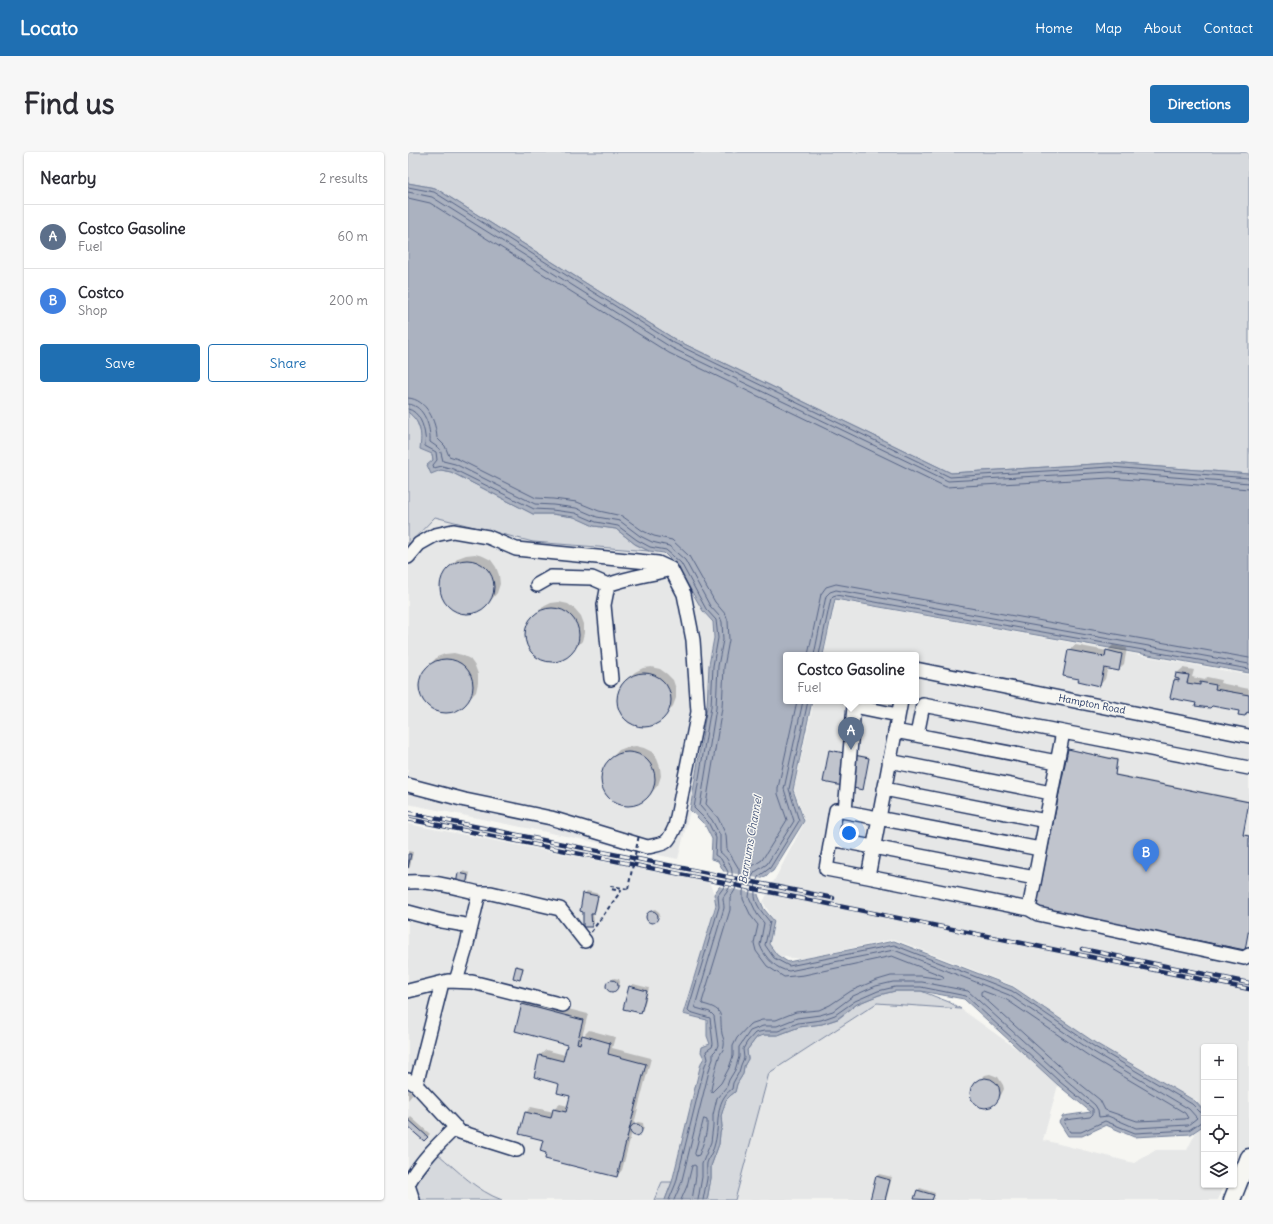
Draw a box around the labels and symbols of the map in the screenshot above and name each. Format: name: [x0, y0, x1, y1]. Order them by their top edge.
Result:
street label: Hampton Road: [1057, 691, 1127, 717]
pin: A: [838, 717, 864, 750]
water label: Barnums Channel: [735, 793, 765, 885]
your location: [839, 823, 859, 843]
pin: B: [1133, 839, 1159, 872]

